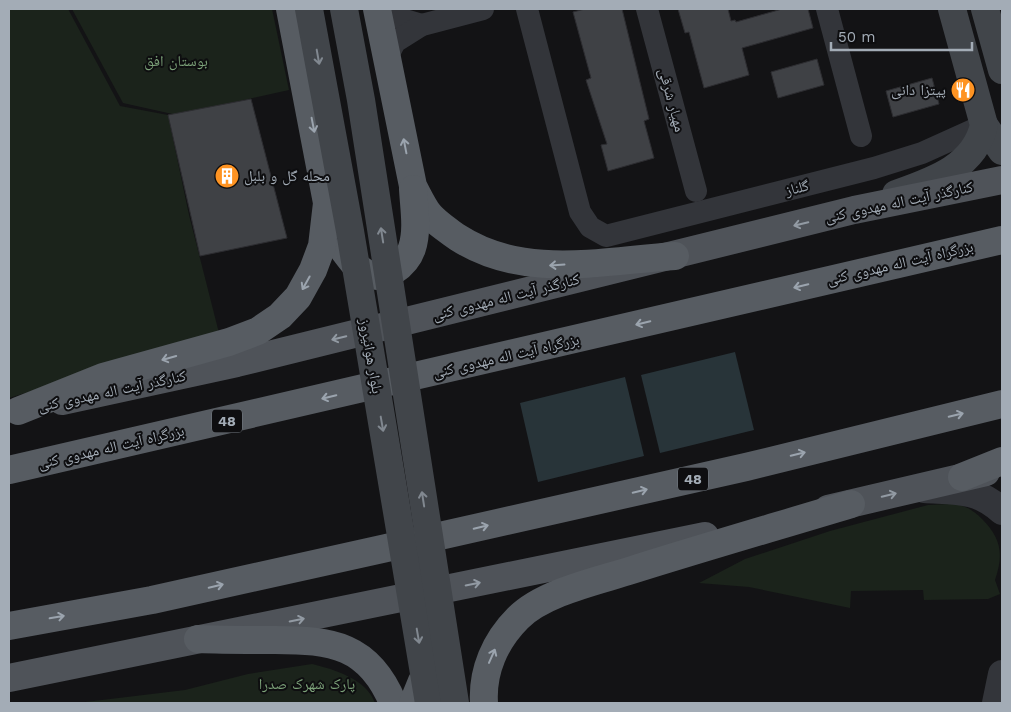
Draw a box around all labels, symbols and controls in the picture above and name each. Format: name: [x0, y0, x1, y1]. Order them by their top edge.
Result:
scale bar: [831, 20, 972, 52]
text: 50 m: [838, 28, 875, 46]
one-way arrow: [314, 48, 324, 64]
park label: بوستان افق: [144, 52, 208, 71]
street label: مهیار شرقی: [654, 66, 689, 134]
restaurant icon: پیتزا دانی: [950, 77, 976, 103]
place label: پیتزا دانی: [891, 81, 946, 100]
one-way arrow: [308, 117, 318, 133]
one-way arrow: [400, 138, 409, 154]
building icon: محله گل و بلبل: [214, 163, 240, 189]
place label: محله گل و بلبل: [244, 167, 330, 186]
street label: گلناز: [782, 176, 811, 200]
street label: کنارگذر آیت اله مهدوی کنی: [823, 177, 975, 227]
one-way arrow: [793, 220, 809, 229]
one-way arrow: [377, 228, 387, 244]
street label: بزرگراه آیت اله مهدوی کنی: [825, 237, 975, 290]
one-way arrow: [549, 260, 565, 270]
street label: کنارگذر آیت اله مهدوی کنی: [430, 270, 582, 325]
one-way arrow: [301, 275, 311, 289]
one-way arrow: [794, 282, 810, 291]
street label: بلوار هوانیروز: [355, 316, 386, 395]
one-way arrow: [635, 319, 651, 328]
street label: بزرگراه آیت اله مهدوی کنی: [431, 330, 581, 383]
one-way arrow: [331, 334, 347, 343]
one-way arrow: [162, 354, 178, 364]
street label: کنارگذر آیت اله مهدوی کنی: [36, 366, 188, 416]
one-way arrow: [321, 393, 337, 402]
road number: 48: [212, 410, 242, 432]
one-way arrow: [947, 410, 963, 419]
one-way arrow: [378, 415, 388, 431]
street label: بزرگراه آیت اله مهدوی کنی: [36, 421, 186, 474]
one-way arrow: [789, 449, 805, 458]
road number: 48: [678, 468, 708, 490]
one-way arrow: [631, 486, 647, 495]
one-way arrow: [880, 490, 896, 499]
one-way arrow: [418, 492, 428, 508]
one-way arrow: [473, 521, 489, 531]
one-way arrow: [465, 579, 481, 588]
one-way arrow: [208, 581, 224, 590]
one-way arrow: [48, 612, 64, 622]
one-way arrow: [289, 614, 305, 624]
one-way arrow: [413, 627, 423, 643]
one-way arrow: [488, 649, 498, 664]
park label: پارک شهرک صدرا: [259, 675, 355, 693]

